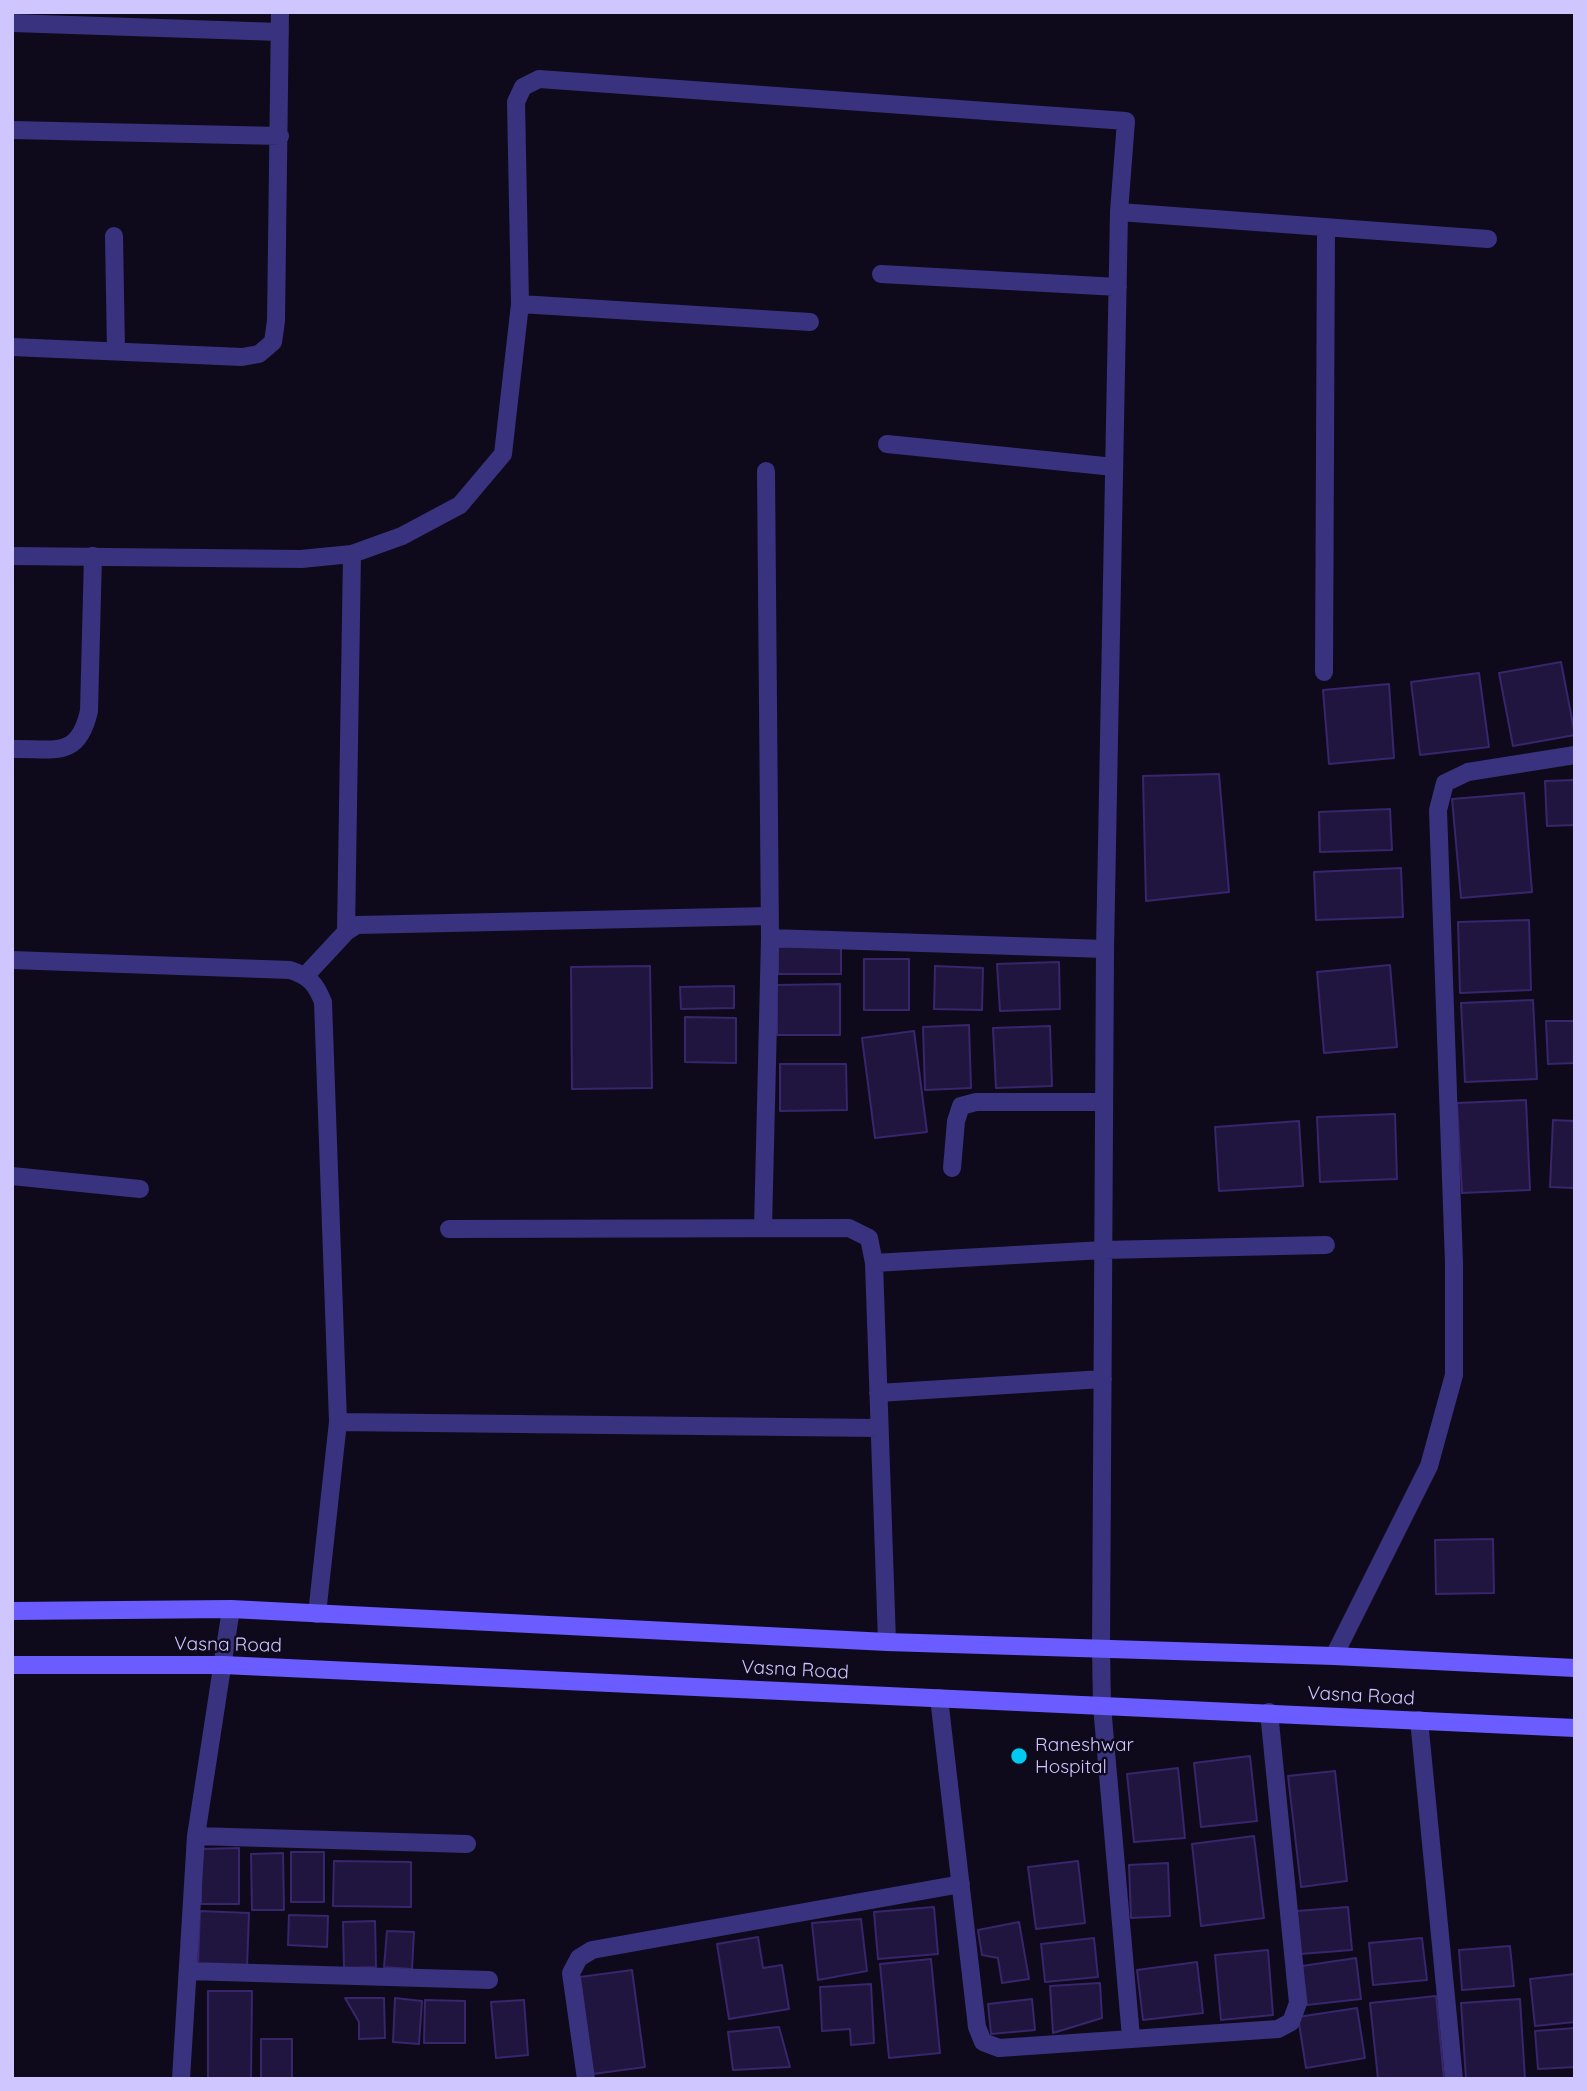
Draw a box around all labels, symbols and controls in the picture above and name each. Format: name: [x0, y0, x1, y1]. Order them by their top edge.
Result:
street label: Vasna Road: [174, 1633, 282, 1657]
street label: Vasna Road: [741, 1656, 849, 1684]
street label: Vasna Road: [1307, 1682, 1415, 1710]
place label: Raneshwar Hospital: [1035, 1734, 1134, 1778]
marker: Raneshwar Hospital: [1009, 1746, 1029, 1766]

